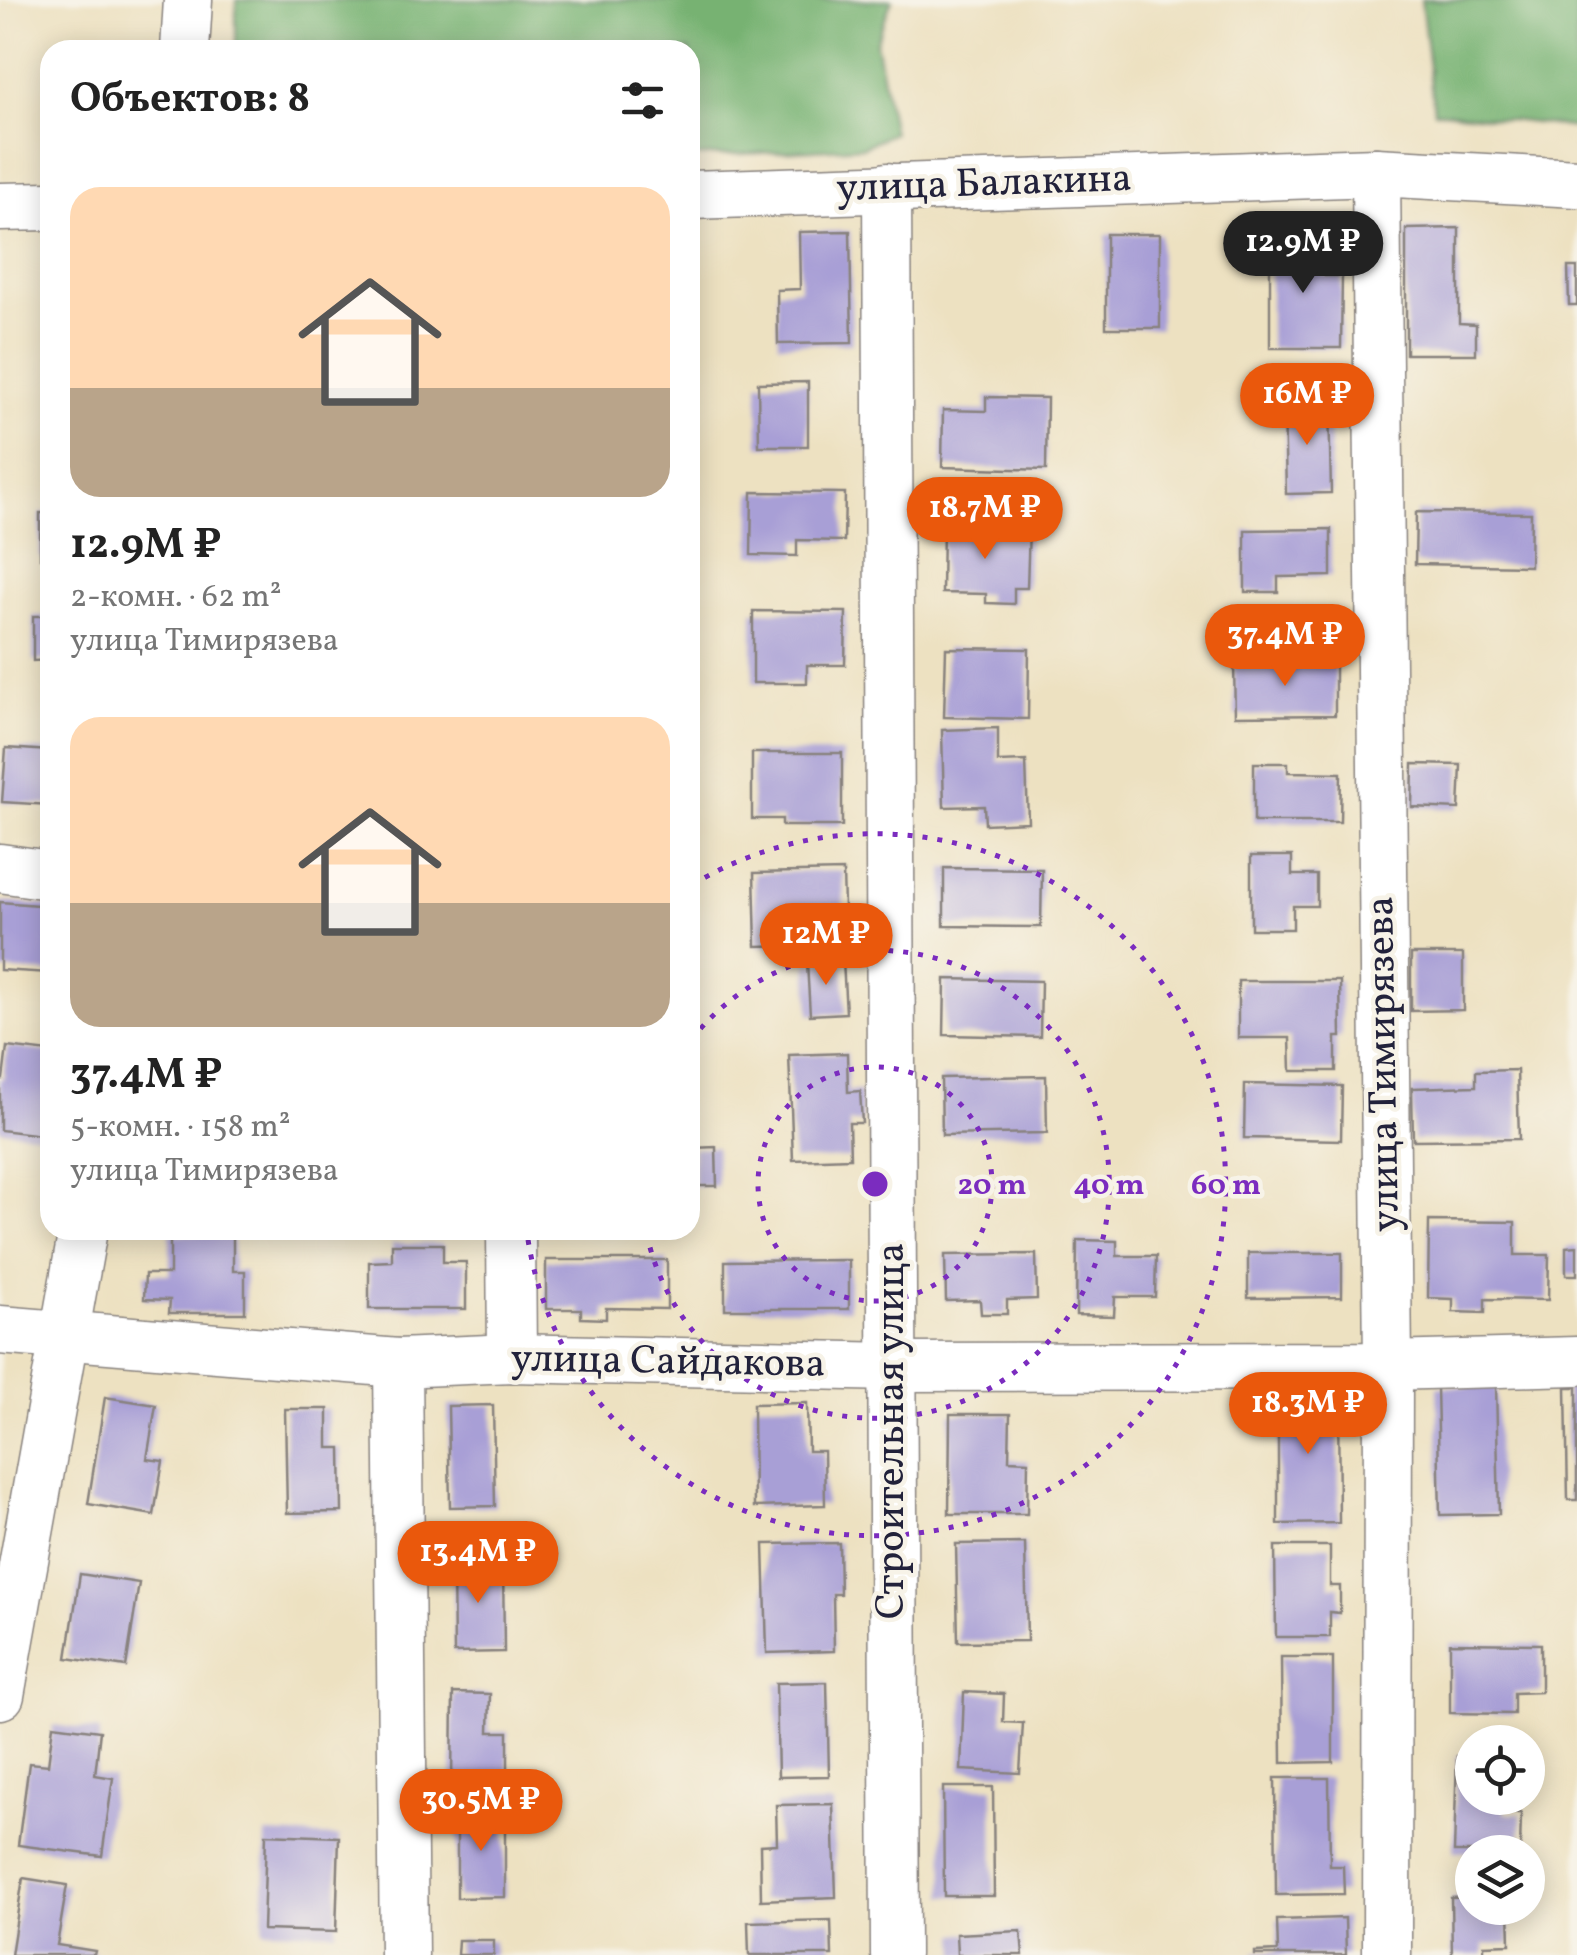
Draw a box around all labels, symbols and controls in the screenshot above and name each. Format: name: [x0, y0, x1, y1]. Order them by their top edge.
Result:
text: Объектов: 8: [70, 71, 310, 130]
icon: filters: [615, 73, 670, 128]
street label: улица Балакина: [835, 152, 1133, 218]
pin: 12.9M ₽: [1211, 211, 1395, 296]
text: 12.9M ₽: [1245, 221, 1361, 265]
icon: home: [280, 252, 460, 432]
pin: 16M ₽: [1237, 363, 1377, 448]
text: 16M ₽: [1262, 373, 1352, 417]
pin: 18.7M ₽: [893, 477, 1077, 562]
text: 18.7M ₽: [929, 487, 1041, 531]
text: 12.9M ₽: [70, 517, 222, 576]
text: 2-комн. · 62 m²: [70, 576, 282, 620]
pin: 37.4M ₽: [1193, 604, 1377, 689]
text: 37.4M ₽: [1227, 614, 1343, 658]
text: улица Тимирязева: [70, 620, 339, 664]
icon: home: [280, 782, 460, 962]
street label: улица Тимирязева: [1354, 896, 1416, 1232]
pin: 12M ₽: [756, 903, 896, 988]
text: 12M ₽: [782, 913, 870, 957]
text: 37.4M ₽: [70, 1047, 222, 1106]
text: 5-комн. · 158 m²: [70, 1106, 291, 1150]
text: улица Тимирязева: [70, 1150, 339, 1194]
text: 20 m: [958, 1165, 1026, 1207]
text: 40 m: [1073, 1165, 1145, 1207]
text: 60 m: [1191, 1165, 1261, 1207]
centre of rings: [857, 1166, 893, 1202]
street label: Строительная улица: [865, 1243, 921, 1619]
street label: улица Сайдакова: [510, 1332, 826, 1394]
pin: 18.3M ₽: [1216, 1372, 1400, 1457]
text: 18.3M ₽: [1251, 1382, 1365, 1426]
pin: 13.4M ₽: [386, 1521, 570, 1606]
text: 13.4M ₽: [420, 1531, 536, 1575]
map controls: [1455, 1725, 1545, 1925]
button: locate: [1455, 1725, 1545, 1815]
pin: 30.5M ₽: [389, 1769, 573, 1854]
text: 30.5M ₽: [422, 1779, 540, 1823]
button: layers: [1455, 1835, 1545, 1925]

